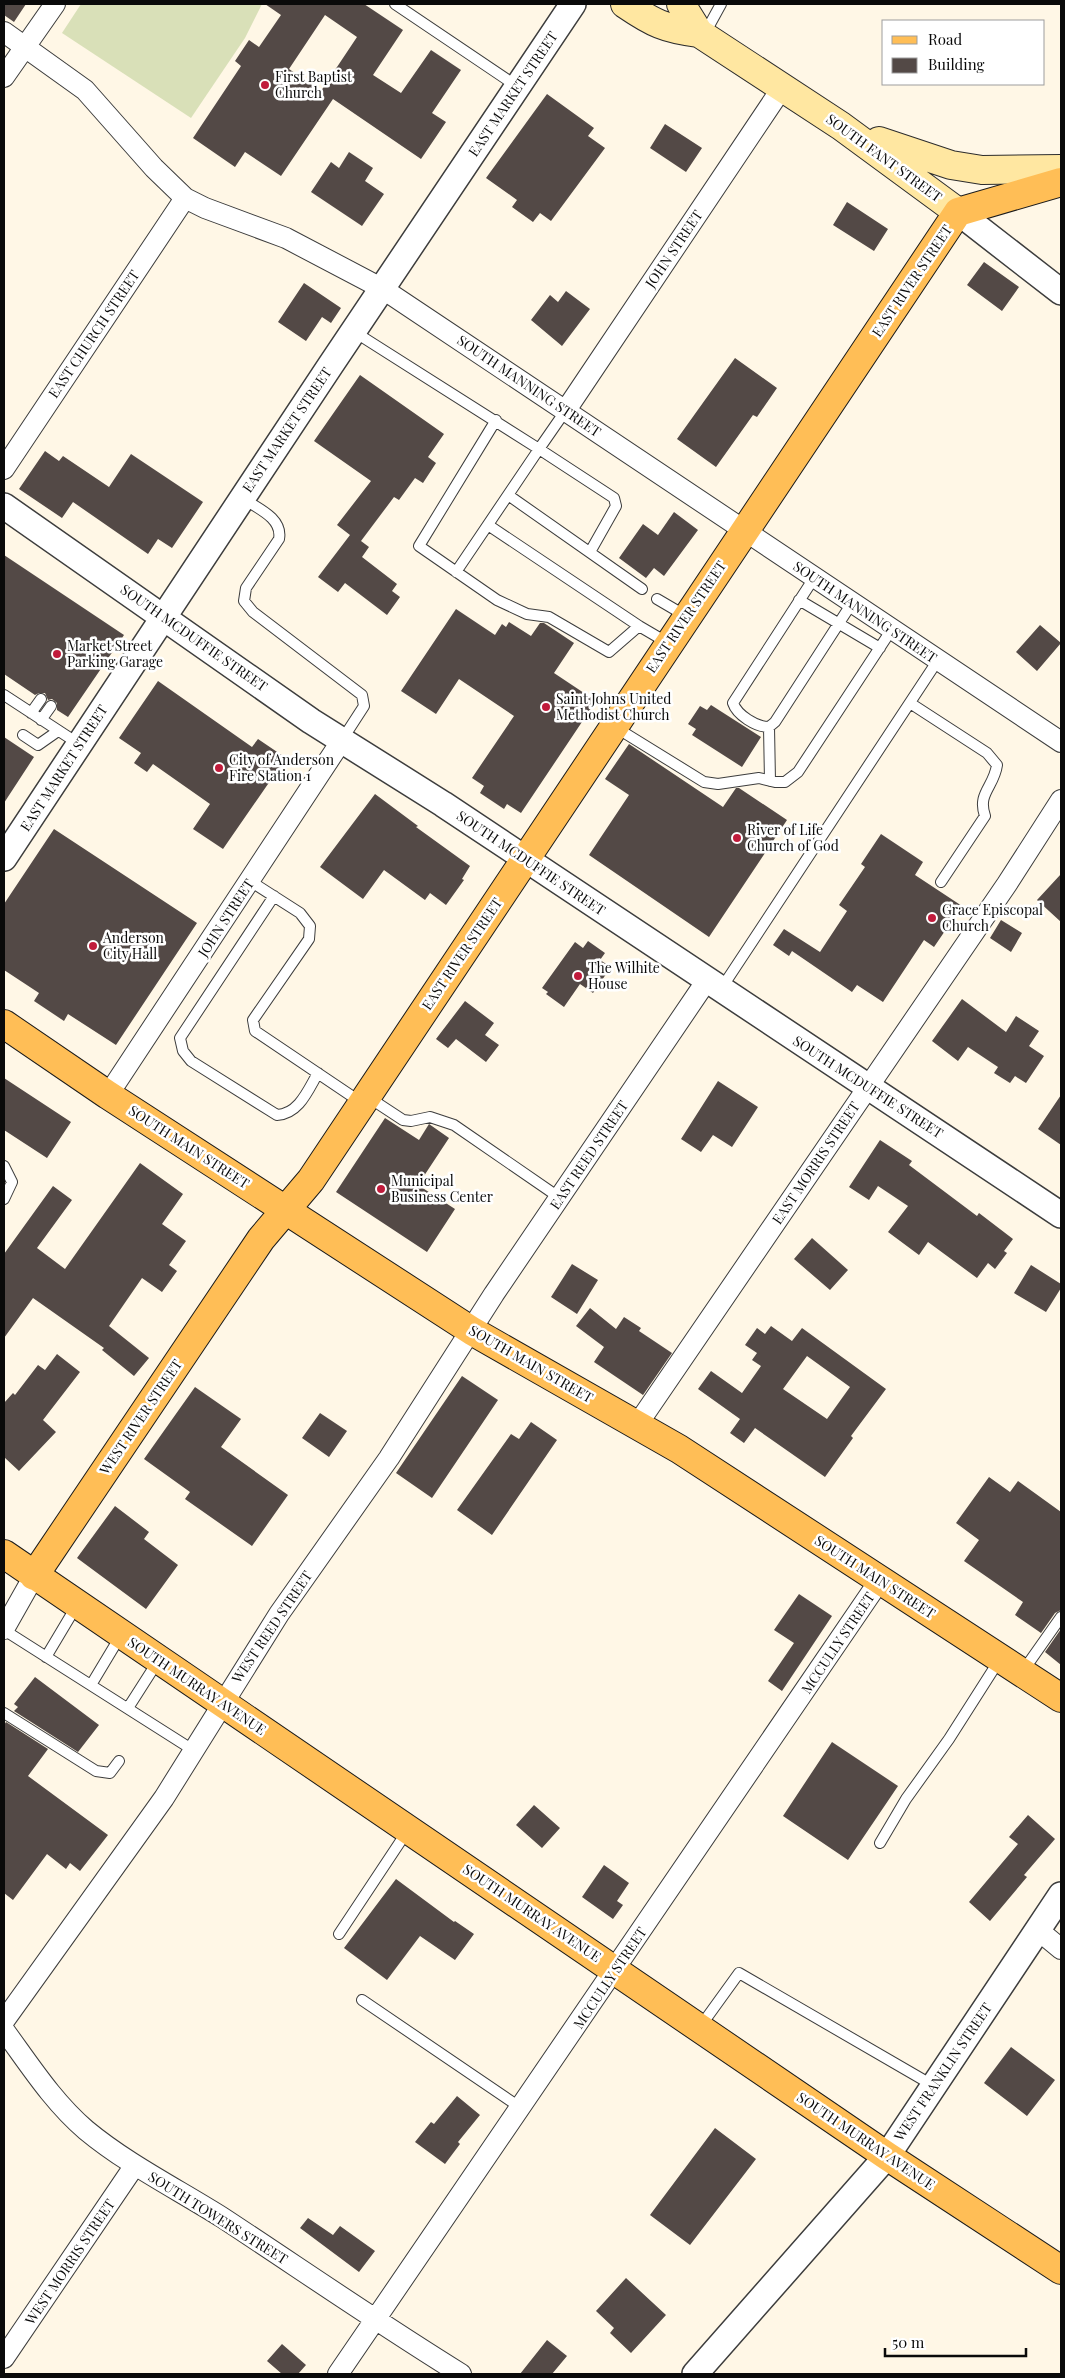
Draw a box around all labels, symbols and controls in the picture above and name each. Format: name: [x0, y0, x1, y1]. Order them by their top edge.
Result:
legend: [882, 20, 1045, 85]
street label: EAST MARKET STREET: [464, 27, 562, 160]
text: Road: [928, 29, 962, 49]
text: Building: [928, 54, 985, 74]
place label: First Baptist Church: [275, 67, 353, 102]
marker: First Baptist Church: [259, 79, 271, 91]
street label: SOUTH FANT STREET: [823, 109, 946, 206]
street label: JOHN STREET: [640, 206, 707, 292]
street label: EAST RIVER STREET: [867, 221, 956, 340]
street label: EAST CHURCH STREET: [44, 266, 144, 401]
street label: SOUTH MANNING STREET: [454, 330, 605, 441]
street label: EAST MARKET STREET: [238, 363, 336, 496]
street label: SOUTH MANNING STREET: [790, 556, 941, 667]
street label: EAST RIVER STREET: [641, 557, 730, 676]
street label: SOUTH MCDUFFIE STREET: [117, 580, 272, 696]
place label: Market Street Parking Garage: [67, 636, 163, 671]
marker: Market Street Parking Garage: [51, 648, 63, 660]
place label: Saint Johns United Methodist Church: [556, 689, 671, 724]
street label: EAST MARKET STREET: [16, 701, 112, 835]
marker: Saint Johns United Methodist Church: [540, 701, 552, 713]
place label: City of Anderson Fire Station 1: [229, 750, 335, 785]
marker: City of Anderson Fire Station 1: [213, 762, 225, 774]
street label: SOUTH MCDUFFIE STREET: [453, 806, 609, 920]
place label: River of Life Church of God: [747, 820, 839, 855]
marker: River of Life Church of God: [731, 832, 743, 844]
street label: JOHN STREET: [193, 875, 258, 961]
street label: EAST RIVER STREET: [417, 894, 506, 1013]
place label: Grace Episcopal Church: [942, 900, 1043, 935]
marker: Grace Episcopal Church: [926, 912, 938, 924]
place label: Anderson City Hall: [102, 928, 165, 963]
marker: Anderson City Hall: [87, 940, 99, 952]
place label: The Wilhite House: [588, 958, 660, 993]
marker: The Wilhite House: [572, 970, 584, 982]
street label: SOUTH MCDUFFIE STREET: [790, 1031, 947, 1142]
street label: EAST REED STREET: [545, 1096, 632, 1213]
street label: EAST MORRIS STREET: [767, 1097, 864, 1228]
street label: SOUTH MAIN STREET: [125, 1100, 253, 1193]
place label: Municipal Business Center: [391, 1171, 494, 1206]
marker: Municipal Business Center: [375, 1183, 387, 1195]
street label: SOUTH MAIN STREET: [466, 1320, 597, 1407]
street label: WEST RIVER STREET: [94, 1355, 186, 1479]
street label: SOUTH MAIN STREET: [811, 1530, 939, 1623]
street label: WEST REED STREET: [226, 1567, 316, 1687]
street label: MCCULLY STREET: [797, 1588, 879, 1697]
street label: SOUTH MURRAY AVENUE: [125, 1632, 270, 1739]
street label: SOUTH MURRAY AVENUE: [460, 1859, 605, 1966]
street label: MCCULLY STREET: [569, 1923, 651, 2032]
street label: WEST FRANKLIN STREET: [889, 1999, 996, 2145]
street label: SOUTH MURRAY AVENUE: [794, 2087, 939, 2194]
street label: SOUTH TOWERS STREET: [145, 2167, 292, 2268]
street label: WEST MORRIS STREET: [20, 2195, 119, 2329]
scale bar: [885, 2326, 1026, 2358]
text: 50 m: [892, 2332, 925, 2352]

